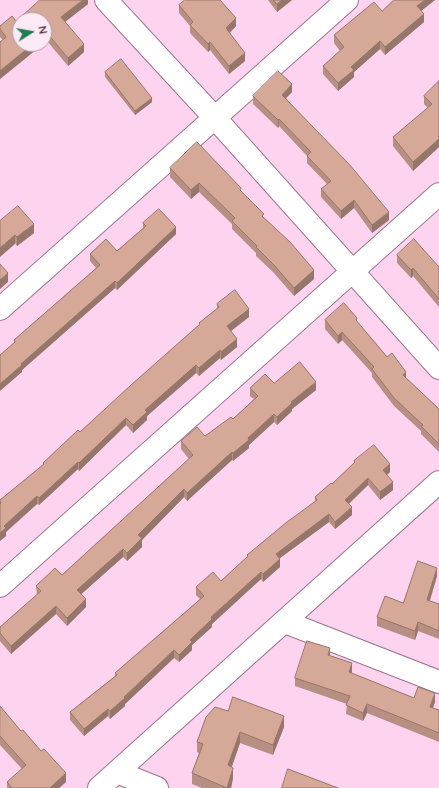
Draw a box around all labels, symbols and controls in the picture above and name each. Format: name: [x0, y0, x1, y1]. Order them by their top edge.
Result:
north arrow: [12, 12, 52, 52]
text: N: [35, 25, 50, 35]

